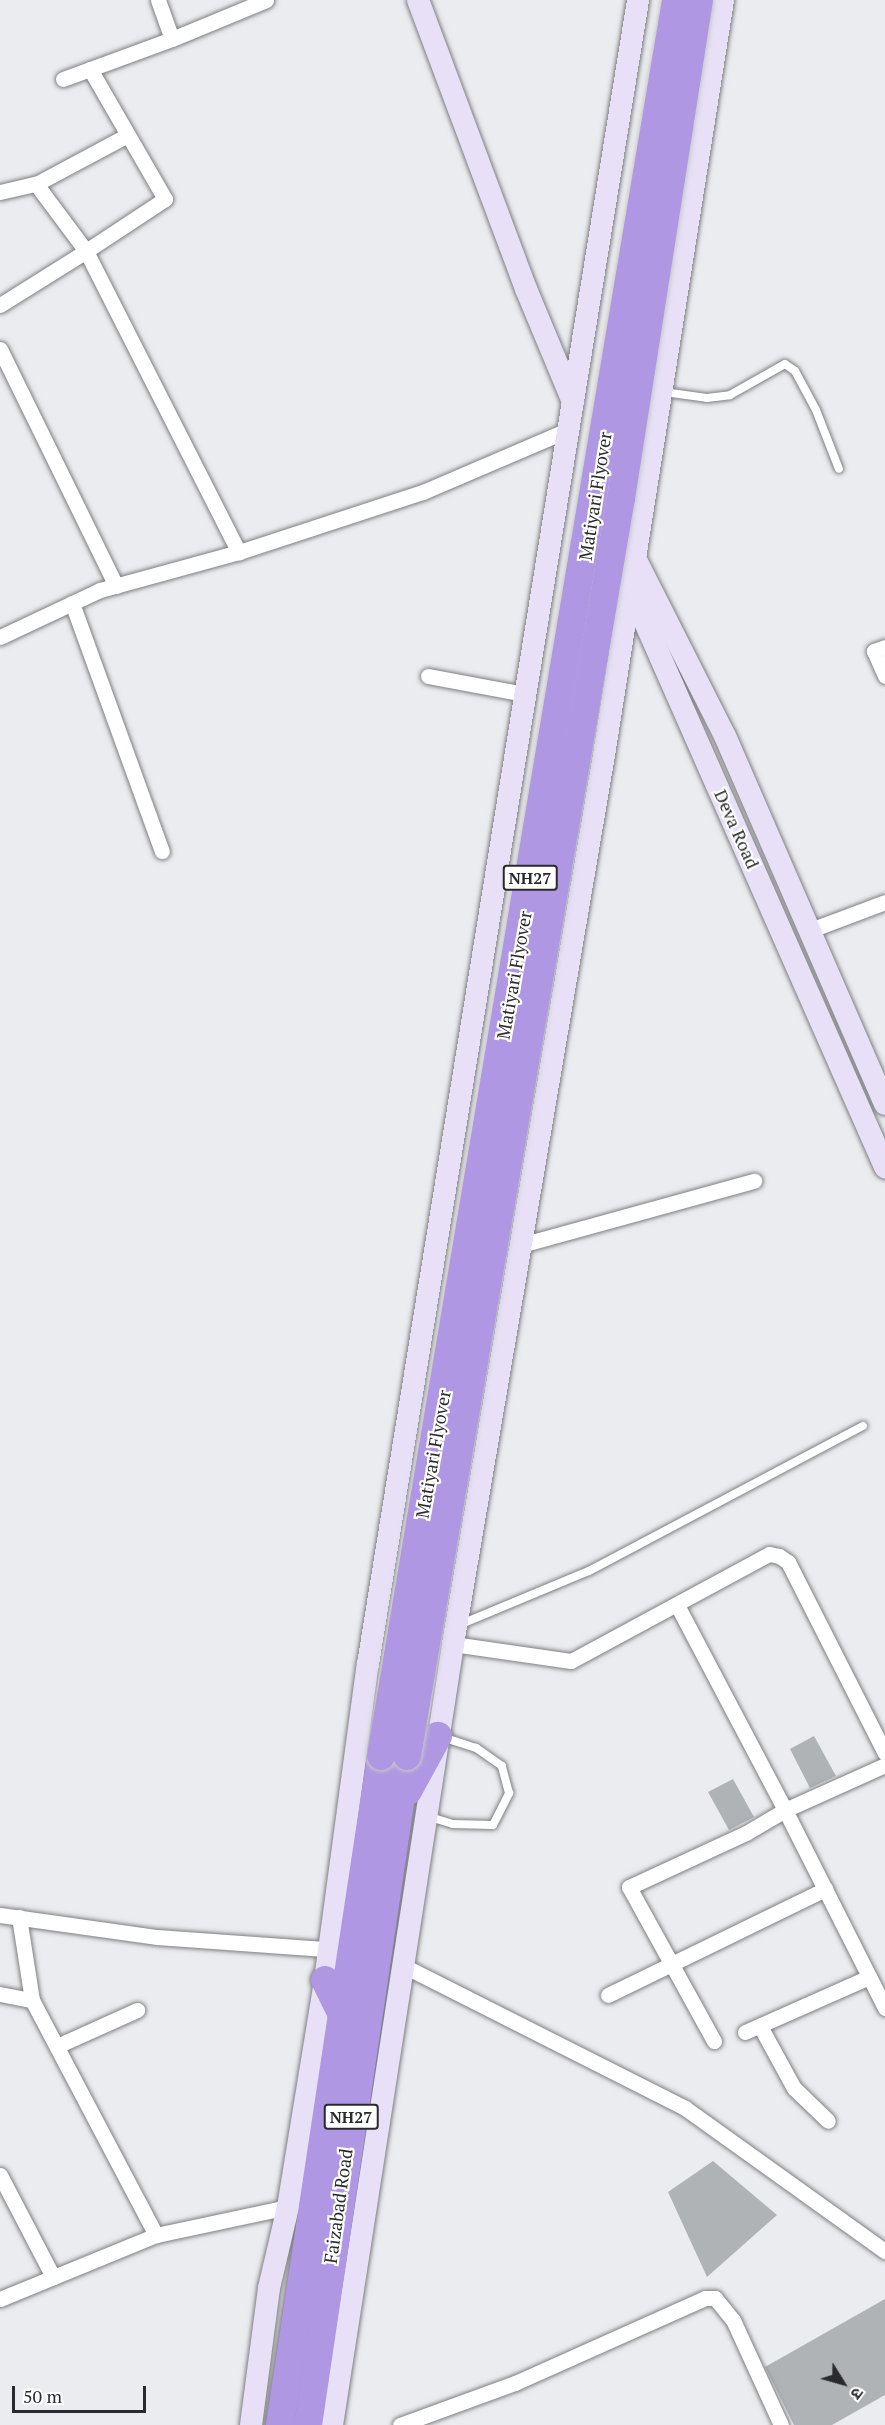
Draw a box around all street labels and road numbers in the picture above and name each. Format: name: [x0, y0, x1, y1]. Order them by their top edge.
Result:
street label: Matiyari Flyover: [574, 430, 616, 562]
street label: Deva Road: [710, 786, 764, 872]
road number: NH27: [502, 865, 558, 891]
street label: Matiyari Flyover: [492, 909, 536, 1041]
street label: Matiyari Flyover: [411, 1388, 455, 1520]
road number: NH27: [322, 2104, 380, 2130]
street label: Faizabad Road: [319, 2147, 357, 2265]

